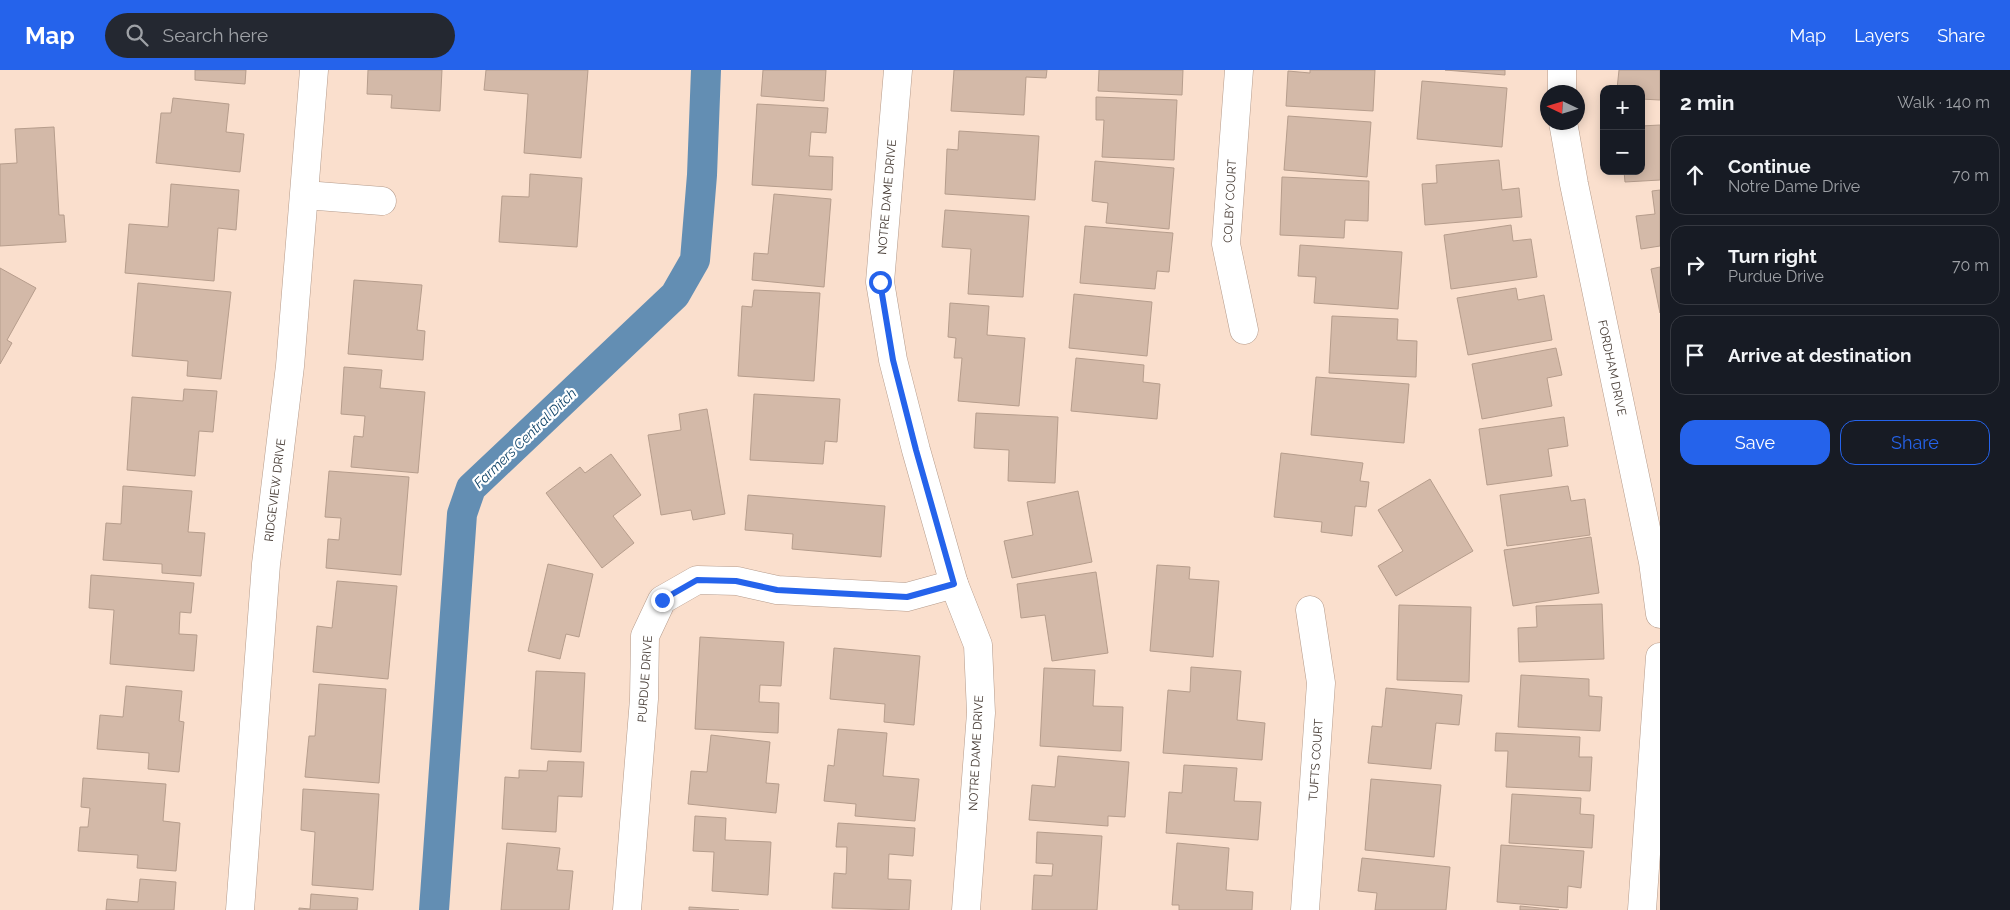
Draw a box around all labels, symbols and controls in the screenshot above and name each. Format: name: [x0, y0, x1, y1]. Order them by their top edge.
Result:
search box: [105, 13, 455, 58]
text: Map: [25, 21, 75, 50]
icon: search: [123, 21, 151, 49]
text: Search here: [163, 24, 268, 46]
text: Map: [1790, 25, 1826, 46]
text: Layers: [1854, 25, 1909, 46]
text: Share: [1937, 25, 1985, 46]
north arrow: [1540, 85, 1585, 130]
map controls: [1600, 85, 1645, 175]
button: +: [1600, 85, 1645, 130]
text: 2 min: [1680, 90, 1734, 115]
text: Walk · 140 m: [1897, 93, 1990, 112]
button: −: [1600, 130, 1645, 175]
street label: NOTRE DAME DRIVE: [875, 139, 899, 255]
text: Continue: [1728, 155, 1811, 177]
street label: COLBY COURT: [1221, 158, 1239, 243]
icon: ahead: [1681, 161, 1709, 189]
text: 70 m: [1952, 166, 1989, 185]
text: Notre Dame Drive: [1728, 177, 1860, 196]
text: Turn right: [1728, 245, 1817, 267]
icon: right: [1681, 251, 1709, 279]
text: 70 m: [1952, 256, 1989, 275]
text: Purdue Drive: [1728, 267, 1824, 286]
route start: [869, 271, 892, 294]
street label: FORDHAM DRIVE: [1595, 319, 1629, 417]
icon: arrive: [1681, 341, 1709, 369]
text: Arrive at destination: [1728, 344, 1912, 366]
water label: Farmers Central Ditch: [470, 385, 580, 491]
button: Save: [1680, 420, 1830, 465]
button: Share: [1840, 420, 1990, 465]
street label: RIDGEVIEW DRIVE: [262, 438, 288, 542]
route end: [651, 589, 674, 612]
street label: PURDUE DRIVE: [635, 635, 655, 723]
street label: NOTRE DAME DRIVE: [966, 695, 986, 811]
street label: TUFTS COURT: [1306, 718, 1326, 802]

